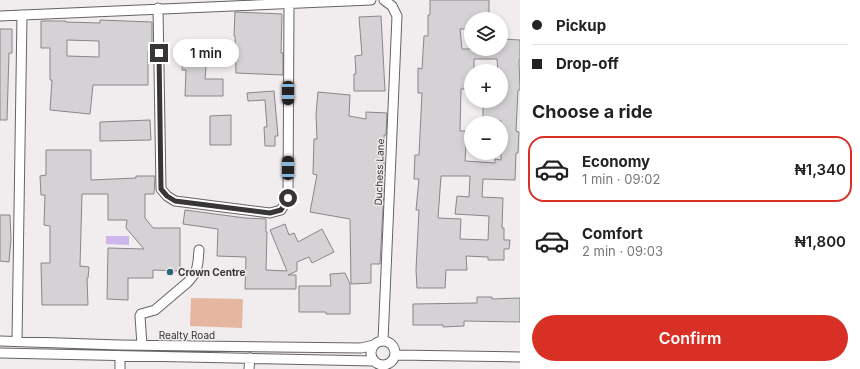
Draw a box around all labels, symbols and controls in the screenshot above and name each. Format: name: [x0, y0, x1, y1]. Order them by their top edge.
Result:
map controls: [464, 12, 508, 160]
button: layers: [464, 12, 508, 56]
text: Pickup: [556, 16, 606, 35]
callout: 1 min: [173, 39, 239, 67]
route end: [150, 44, 168, 62]
text: 1 min: [190, 45, 222, 61]
text: Drop-off: [556, 54, 619, 73]
button: +: [464, 64, 508, 108]
car: [282, 81, 294, 105]
text: Choose a ride: [532, 101, 653, 122]
button: −: [464, 116, 508, 160]
street label: Duchess Lane: [372, 138, 386, 206]
icon: car: [534, 151, 570, 187]
text: Economy: [582, 152, 650, 171]
car: [282, 156, 294, 180]
text: ₦1,340: [794, 160, 846, 179]
text: 1 min · 09:02: [582, 171, 660, 187]
route start: [279, 189, 297, 207]
icon: car: [534, 223, 570, 259]
text: Comfort: [582, 224, 643, 243]
text: ₦1,800: [794, 232, 846, 251]
text: 2 min · 09:03: [582, 243, 663, 259]
place label: Crown Centre: [178, 266, 245, 278]
marker: Crown Centre: [165, 267, 175, 277]
button: Confirm: [532, 315, 848, 361]
street label: Realty Road: [159, 329, 215, 341]

